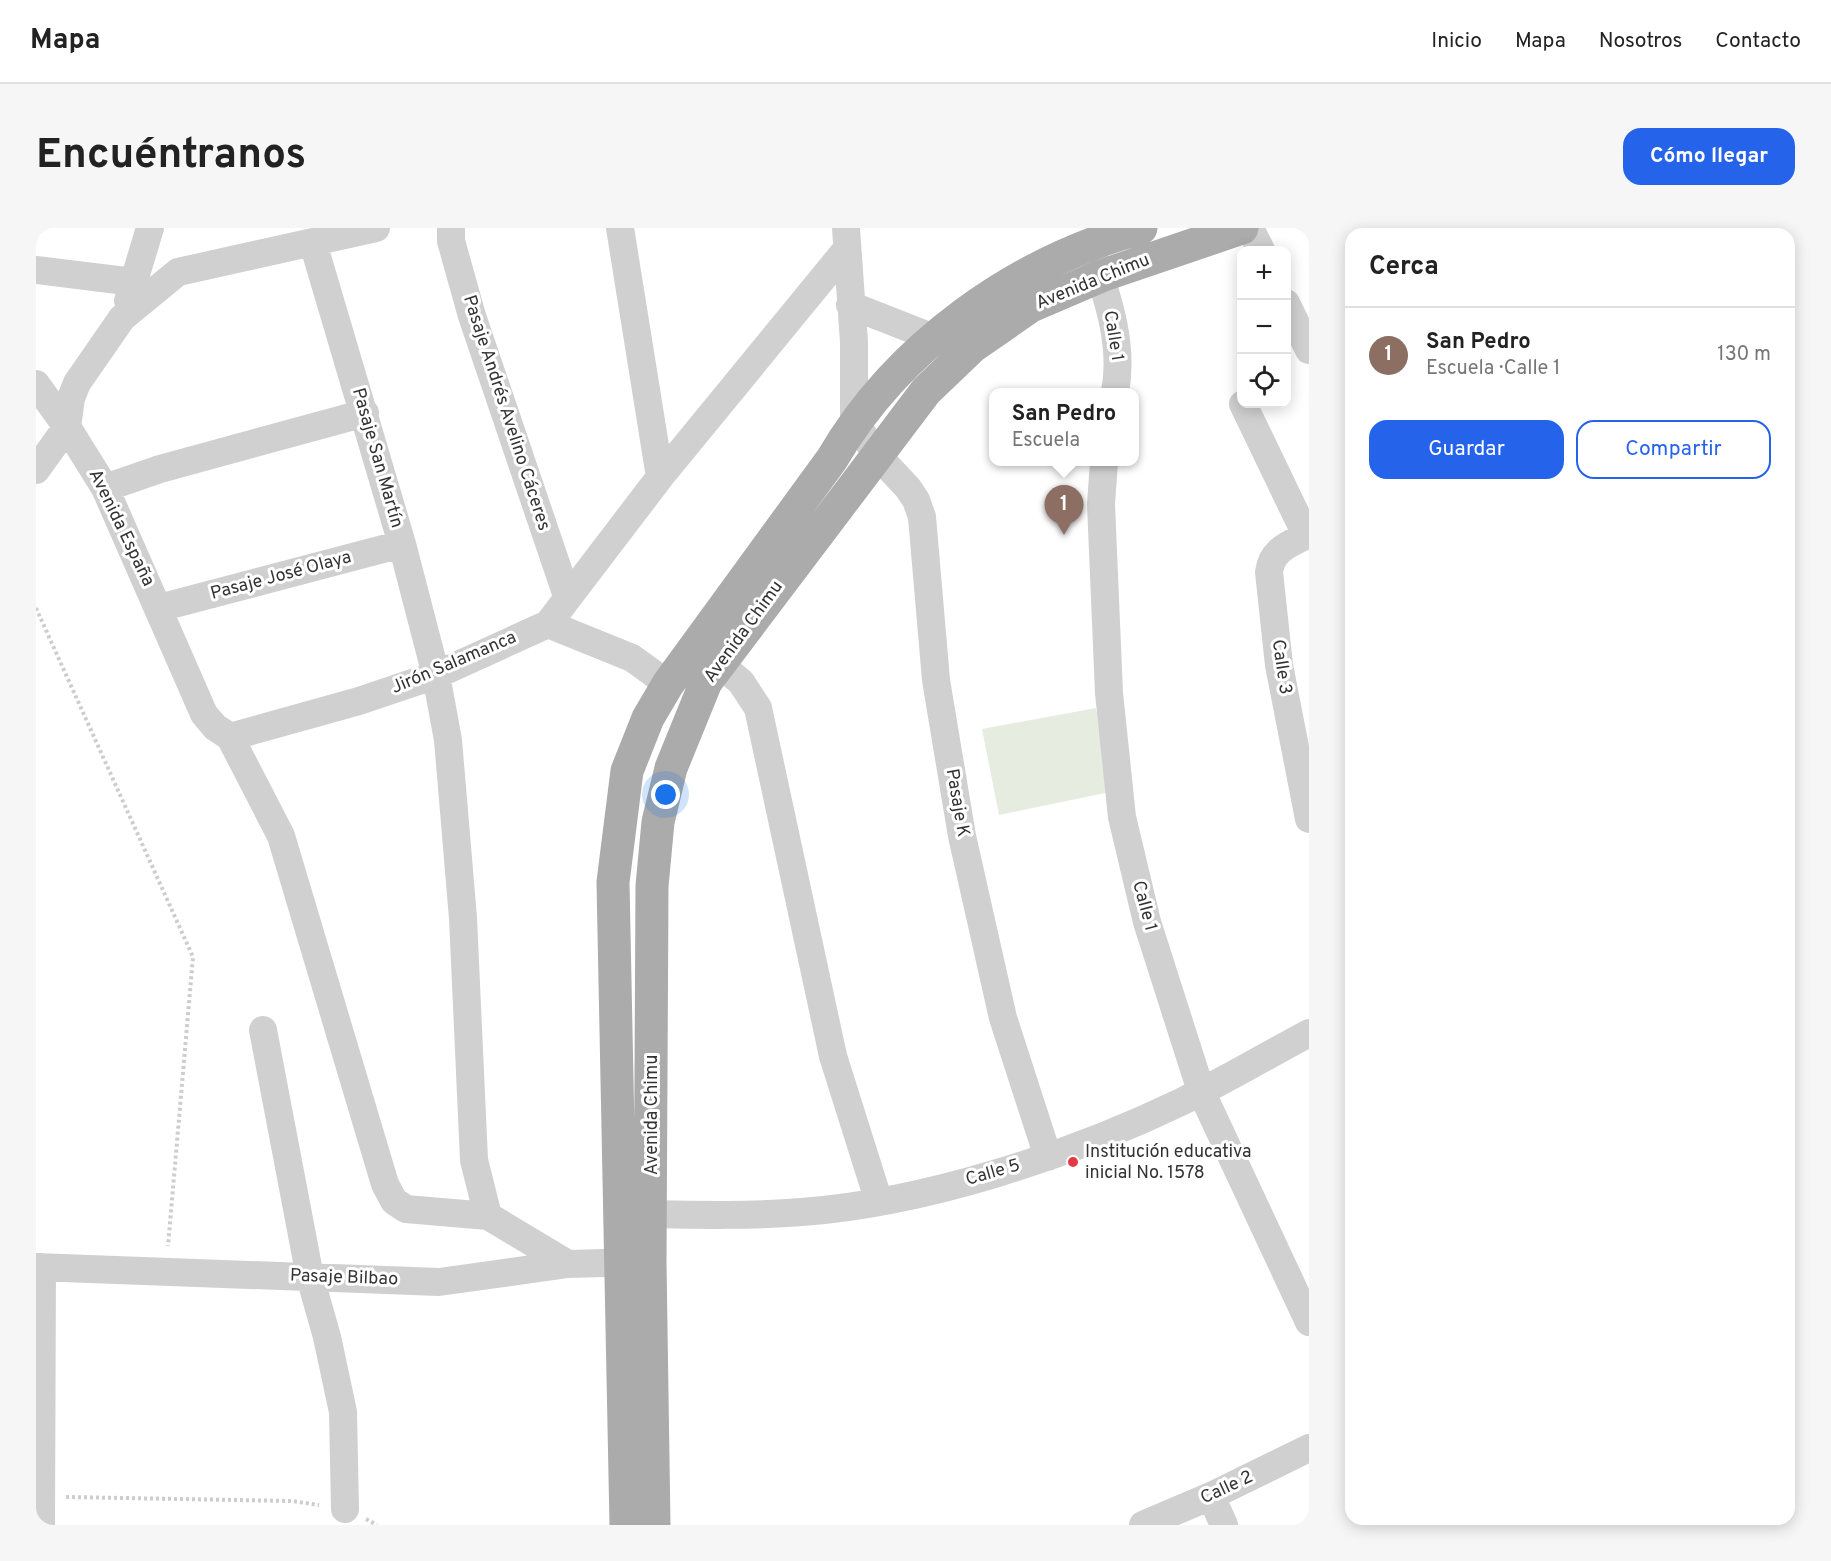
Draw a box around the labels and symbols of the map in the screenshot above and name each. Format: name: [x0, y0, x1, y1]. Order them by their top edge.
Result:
street label: Avenida Chimu: [1033, 249, 1153, 315]
street label: Pasaje Andrés Avelino Cáceres: [457, 292, 555, 534]
street label: Calle 1: [1098, 309, 1128, 363]
street label: Pasaje San Martín: [346, 385, 408, 531]
street label: Avenida España: [83, 466, 159, 590]
pin: 1: [1044, 486, 1084, 535]
street label: Pasaje José Olaya: [208, 546, 354, 606]
street label: Avenida Chimu: [699, 576, 789, 688]
street label: Jirón Salamanca: [388, 626, 520, 700]
street label: Calle 3: [1266, 638, 1296, 696]
street label: Pasaje K: [940, 767, 974, 839]
your location: [651, 780, 680, 809]
street label: Calle 1: [1126, 878, 1162, 934]
street label: Avenida Chimu: [641, 1055, 664, 1175]
place label: Institución educativa inicial No. 1578: [1085, 1141, 1251, 1185]
street label: Calle 5: [963, 1154, 1023, 1192]
marker: Institución educativa inicial No. 1578: [1066, 1155, 1080, 1169]
street label: Pasaje Bilbao: [289, 1265, 399, 1291]
street label: Calle 2: [1197, 1466, 1257, 1510]

